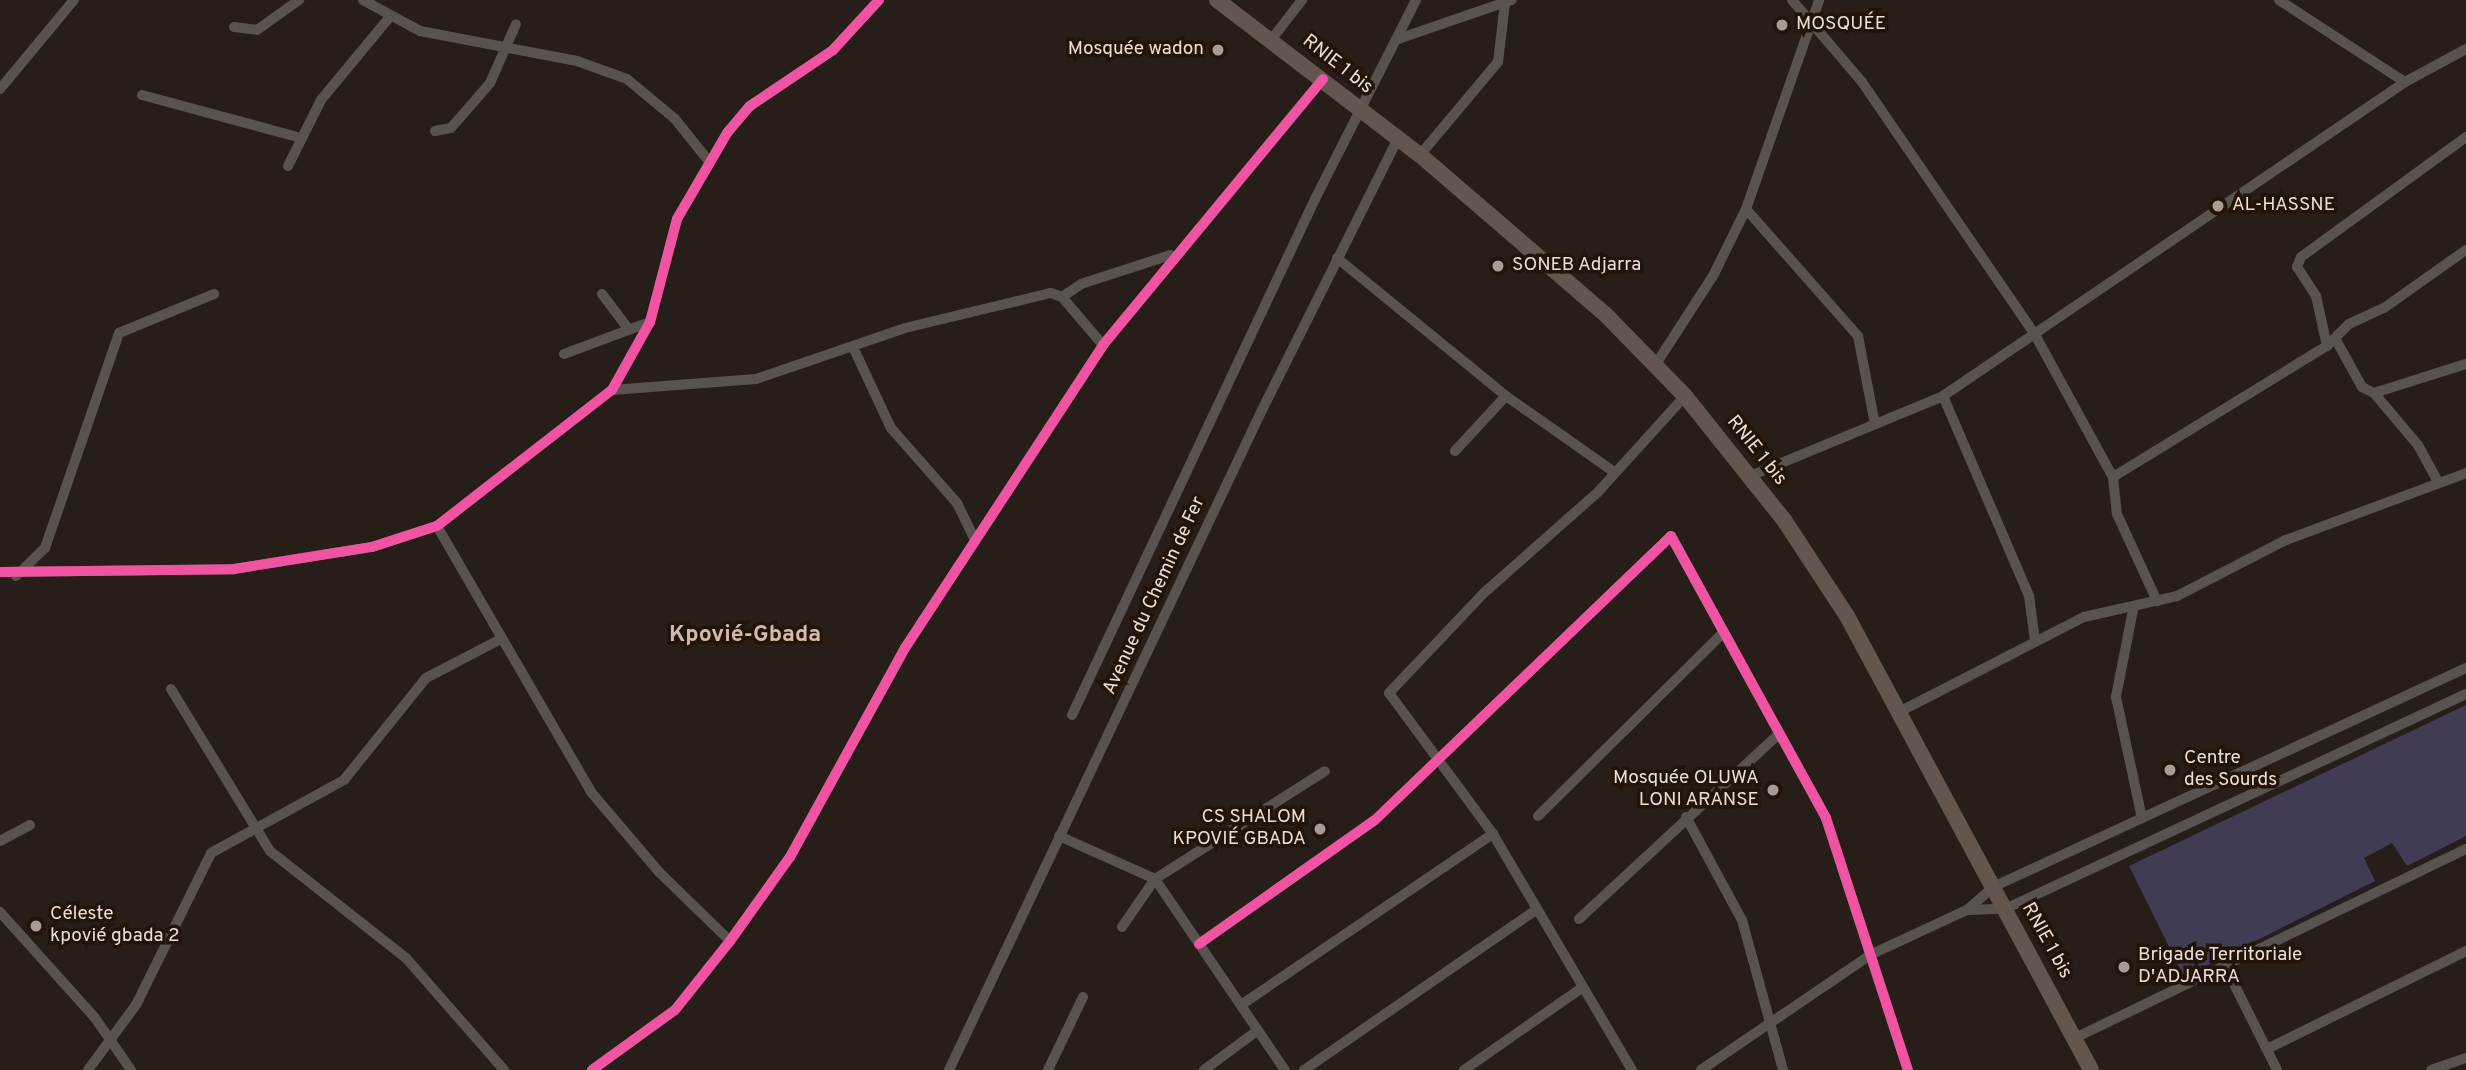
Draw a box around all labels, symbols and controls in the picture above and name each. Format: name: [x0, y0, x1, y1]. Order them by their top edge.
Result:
place label: MOSQUÉE: [1796, 14, 1886, 36]
marker: MOSQUÉE: [1774, 17, 1790, 33]
street label: RNIE 1 bis: [1297, 30, 1377, 100]
place label: Mosquée wadon: [1068, 39, 1204, 61]
marker: Mosquée wadon: [1210, 42, 1226, 58]
place label: AL-HASSNE: [2232, 195, 2335, 217]
marker: AL-HASSNE: [2210, 198, 2226, 214]
place label: SONEB Adjarra: [1512, 255, 1642, 277]
marker: SONEB Adjarra: [1490, 258, 1506, 274]
street label: RNIE 1 bis: [1721, 412, 1791, 490]
street label: Avenue du Chemin de Fer: [1099, 493, 1211, 699]
district label: Kpovié-Gbada: [669, 622, 821, 650]
place label: Centre des Sourds: [2184, 748, 2277, 792]
marker: Centre des Sourds: [2162, 762, 2178, 778]
place label: Mosquée OLUWA LONI ARANSE: [1613, 768, 1759, 812]
marker: Mosquée OLUWA LONI ARANSE: [1765, 782, 1781, 798]
place label: CS SHALOM KPOVIÉ GBADA: [1173, 807, 1306, 851]
marker: CS SHALOM KPOVIÉ GBADA: [1312, 821, 1328, 837]
street label: RNIE 1 bis: [2016, 899, 2076, 983]
place label: Céleste kpovié gbada 2: [50, 904, 180, 948]
marker: Céleste kpovié gbada 2: [28, 918, 44, 934]
place label: Brigade Territoriale D'ADJARRA: [2138, 945, 2303, 989]
marker: Brigade Territoriale D'ADJARRA: [2116, 959, 2132, 975]

